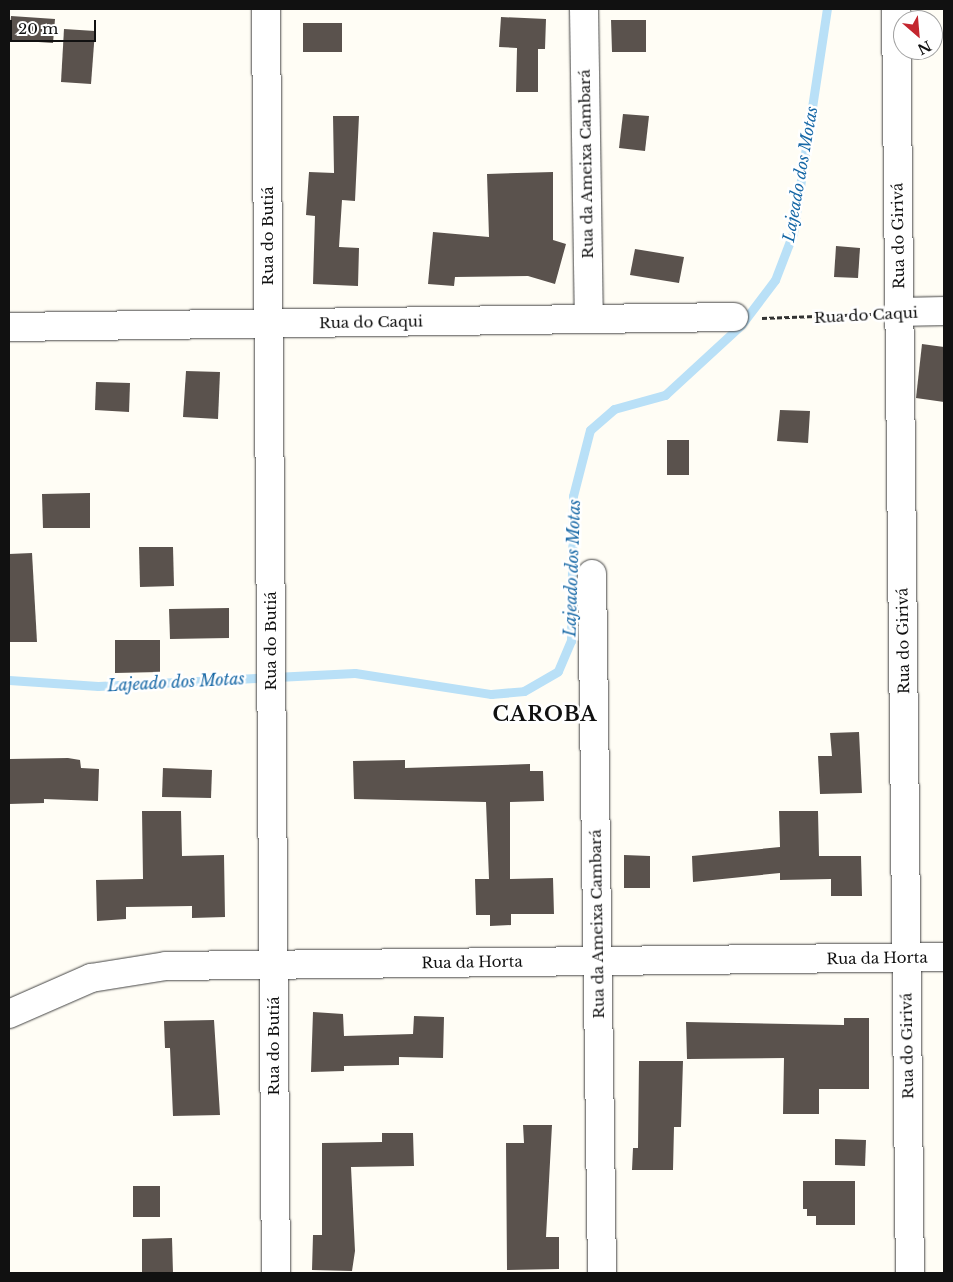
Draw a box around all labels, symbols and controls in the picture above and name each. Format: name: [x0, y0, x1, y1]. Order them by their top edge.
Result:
scale bar: [12, 10, 99, 42]
north arrow: [893, 10, 943, 60]
text: 20 m: [18, 19, 58, 38]
text: N: [914, 36, 934, 58]
street label: Rua da Ameixa Cambará: [575, 69, 597, 259]
water label: Lajeado dos Motas: [779, 105, 821, 243]
street label: Rua do Girivá: [888, 183, 908, 289]
street label: Rua do Butiá: [259, 186, 277, 286]
street label: Rua do Caqui: [814, 303, 918, 327]
street label: Rua do Caqui: [319, 312, 423, 332]
water label: Lajeado dos Motas: [560, 499, 584, 637]
street label: Rua do Girivá: [893, 588, 913, 694]
street label: Rua do Butiá: [262, 591, 280, 691]
water label: Lajeado dos Motas: [107, 669, 245, 695]
district label: CAROBA: [492, 702, 598, 726]
street label: Rua da Ameixa Cambará: [586, 829, 608, 1019]
street label: Rua da Horta: [826, 948, 928, 968]
street label: Rua da Horta: [421, 952, 523, 972]
street label: Rua do Girivá: [897, 993, 917, 1099]
street label: Rua do Butiá: [265, 996, 283, 1096]

